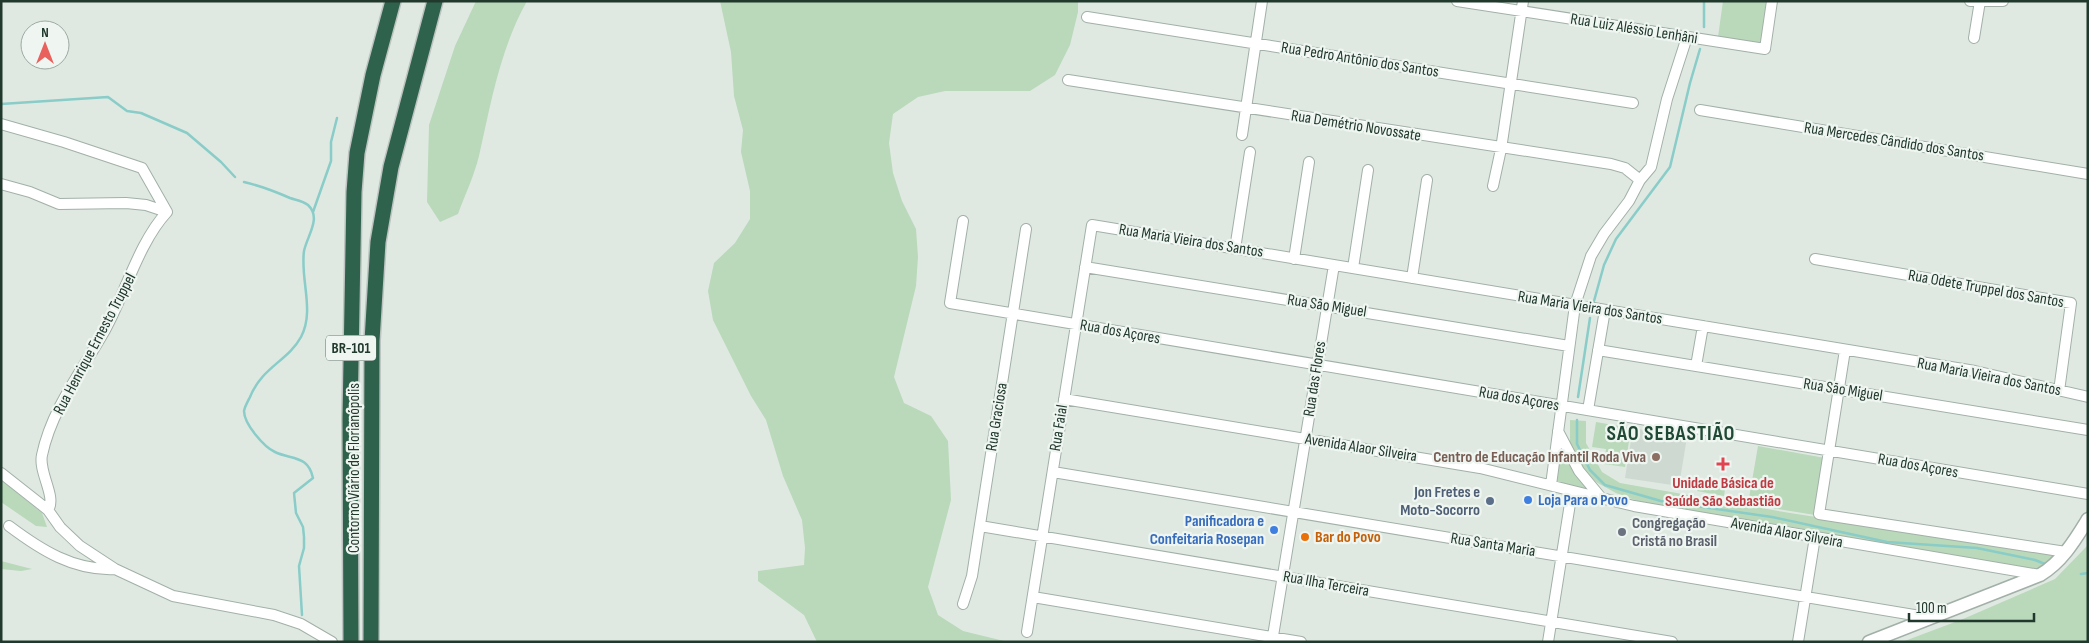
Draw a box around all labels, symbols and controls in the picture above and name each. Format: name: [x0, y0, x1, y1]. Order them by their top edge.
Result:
street label: Rua Luiz Aléssio Lenhâni: [1569, 10, 1699, 48]
north arrow: [20, 20, 70, 70]
text: N: [41, 24, 49, 41]
street label: Rua Pedro Antônio dos Santos: [1280, 38, 1440, 82]
street label: Rua Demétrio Novossate: [1290, 106, 1422, 146]
street label: Rua Mercedes Cândido dos Santos: [1803, 118, 1986, 166]
street label: Rua Maria Vieira dos Santos: [1117, 220, 1265, 262]
street label: Rua Odete Truppel dos Santos: [1907, 266, 2066, 312]
street label: Rua Henrique Ernesto Truppel: [50, 270, 140, 418]
street label: Rua Maria Vieira dos Santos: [1516, 287, 1664, 329]
street label: Rua São Miguel: [1286, 290, 1368, 322]
street label: Rua dos Açores: [1078, 316, 1162, 348]
road number: BR-101: [326, 336, 376, 360]
street label: Rua das Flores: [1300, 340, 1330, 418]
street label: Rua Maria Vieira dos Santos: [1915, 354, 2063, 400]
street label: Rua São Miguel: [1802, 374, 1884, 406]
street label: Rua Graciosa: [982, 381, 1012, 453]
street label: Contorno Viário de Florianópolis: [345, 383, 364, 553]
street label: Rua dos Açores: [1477, 383, 1561, 415]
street label: Rua Faial: [1046, 403, 1072, 453]
district label: SÃO SEBASTIÃO: [1607, 421, 1735, 446]
street label: Avenida Alaor Silveira: [1303, 430, 1418, 466]
place label: Centro de Educação Infantil Roda Viva: [1433, 448, 1646, 467]
street label: Rua dos Açores: [1876, 450, 1960, 482]
marker: Centro de Educação Infantil Roda Viva: [1650, 451, 1662, 463]
marker: Unidade Básica de Saúde São Sebastião: [1716, 457, 1730, 471]
place label: Unidade Básica de Saúde São Sebastião: [1665, 474, 1781, 511]
place label: Jon Fretes e Moto-Socorro: [1400, 483, 1480, 520]
place label: Loja Para o Povo: [1538, 491, 1628, 510]
marker: Loja Para o Povo: [1522, 494, 1534, 506]
marker: Jon Fretes e Moto-Socorro: [1484, 495, 1496, 507]
place label: Panificadora e Confeitaria Rosepan: [1150, 512, 1264, 549]
place label: Congregação Cristã no Brasil: [1632, 514, 1717, 551]
street label: Avenida Alaor Silveira: [1729, 514, 1844, 552]
marker: Panificadora e Confeitaria Rosepan: [1268, 524, 1280, 536]
marker: Congregação Cristã no Brasil: [1616, 526, 1628, 538]
place label: Bar do Povo: [1315, 528, 1381, 547]
street label: Rua Santa Maria: [1449, 529, 1537, 561]
marker: Bar do Povo: [1299, 531, 1311, 543]
street label: Rua Ilha Terceira: [1282, 567, 1370, 601]
scale bar: [1909, 590, 2034, 622]
text: 100 m: [1916, 599, 1947, 618]

